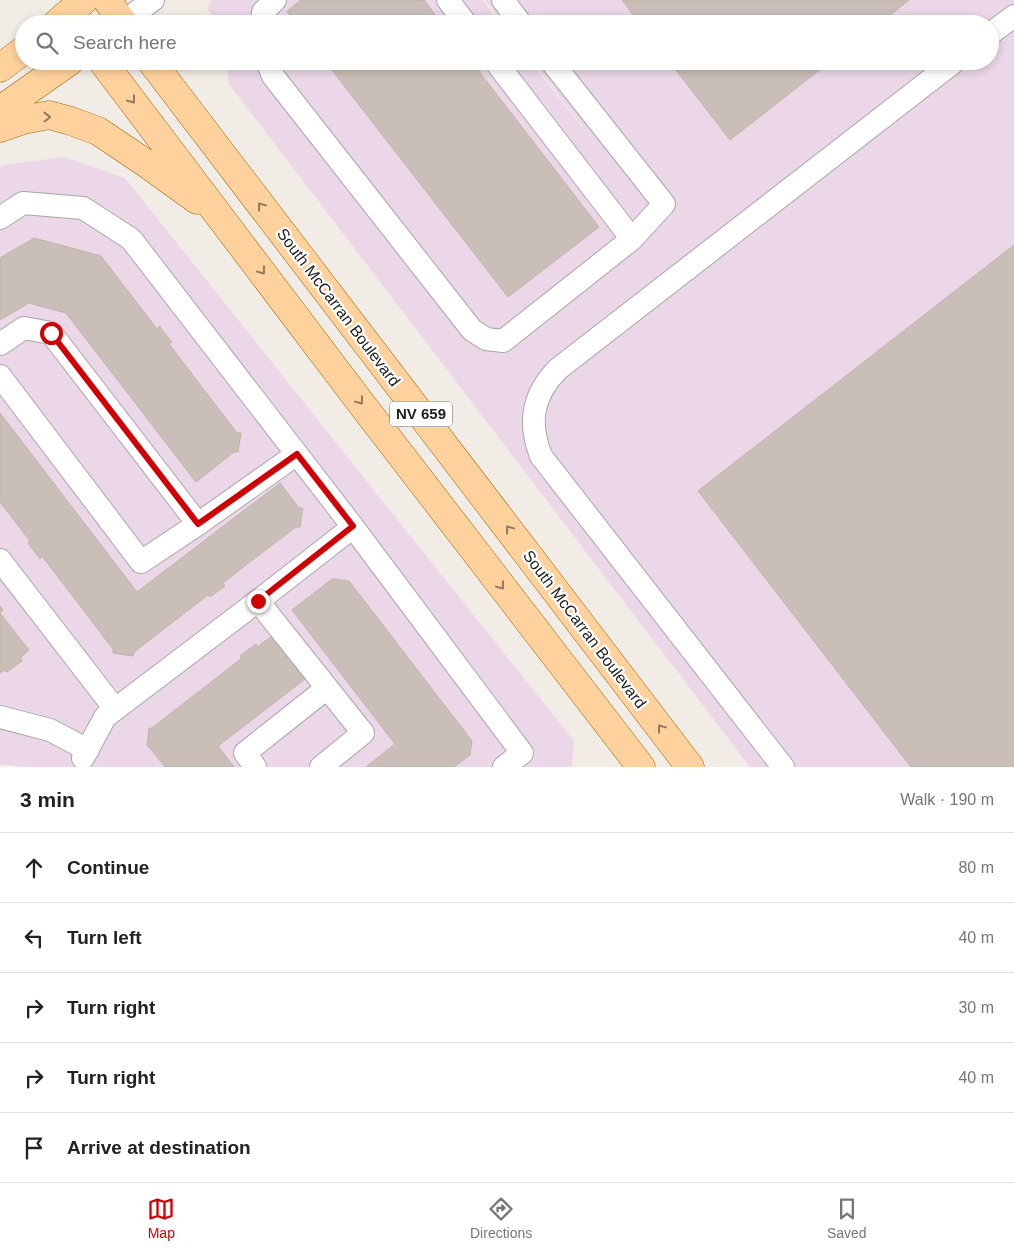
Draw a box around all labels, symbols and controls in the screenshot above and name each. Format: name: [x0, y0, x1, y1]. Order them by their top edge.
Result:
search box: [15, 15, 999, 70]
icon: search: [33, 29, 61, 57]
text: Search here: [73, 32, 177, 53]
one-way arrow: [126, 94, 135, 104]
one-way arrow: [43, 112, 51, 122]
one-way arrow: [259, 203, 267, 212]
street label: South McCarran Boulevard: [274, 225, 403, 389]
one-way arrow: [256, 265, 265, 275]
route start: [40, 322, 63, 345]
one-way arrow: [354, 395, 363, 405]
road number: NV 659: [390, 402, 452, 426]
one-way arrow: [507, 526, 515, 535]
street label: South McCarran Boulevard: [520, 547, 649, 711]
one-way arrow: [496, 580, 505, 589]
route end: [247, 590, 270, 613]
one-way arrow: [658, 725, 666, 734]
text: 3 min: [20, 788, 75, 811]
text: Walk · 190 m: [900, 791, 994, 808]
icon: ahead: [20, 854, 48, 882]
text: Continue: [67, 857, 149, 878]
text: 80 m: [958, 859, 994, 876]
icon: left: [20, 924, 48, 952]
text: Turn left: [67, 927, 142, 948]
text: 40 m: [958, 929, 994, 946]
icon: right: [20, 994, 48, 1022]
text: Turn right: [67, 997, 155, 1018]
text: 30 m: [958, 999, 994, 1016]
icon: right: [20, 1064, 48, 1092]
text: Turn right: [67, 1067, 155, 1088]
text: 40 m: [958, 1069, 994, 1086]
icon: arrive: [20, 1134, 48, 1162]
text: Arrive at destination: [67, 1137, 251, 1158]
tab: Map: [147, 1195, 175, 1241]
tab: Directions: [470, 1195, 532, 1241]
tab: Saved: [827, 1195, 867, 1241]

